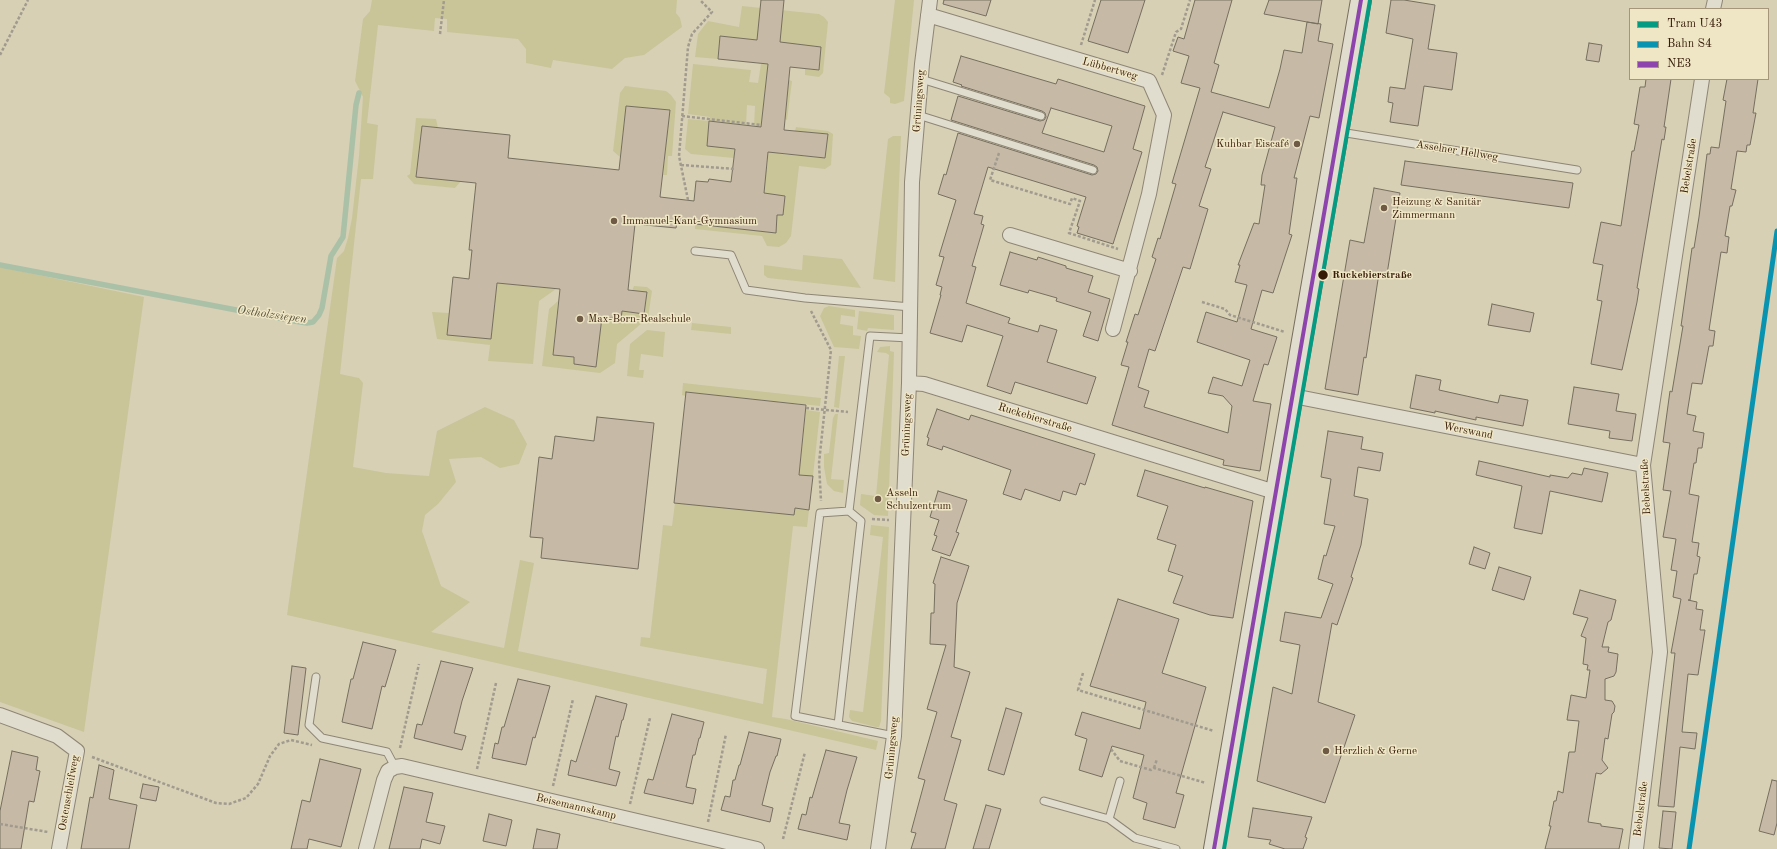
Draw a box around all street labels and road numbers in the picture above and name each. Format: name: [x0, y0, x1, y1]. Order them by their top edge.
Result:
street label: Lübbertweg: [1081, 55, 1139, 83]
street label: Grüningsweg: [910, 69, 928, 133]
street label: Bebelstraße: [1678, 137, 1700, 195]
street label: Asselner Hellweg: [1415, 138, 1499, 164]
street label: Grüningsweg: [899, 393, 915, 457]
street label: Ruckebierstraße: [996, 400, 1074, 436]
street label: Werswand: [1442, 420, 1494, 442]
street label: Bebelstraße: [1638, 459, 1654, 515]
street label: Grüningsweg: [883, 716, 901, 780]
street label: Ostenschleifweg: [56, 754, 82, 832]
street label: Bebelstraße: [1631, 781, 1651, 837]
street label: Beisemannskamp: [535, 791, 617, 823]

